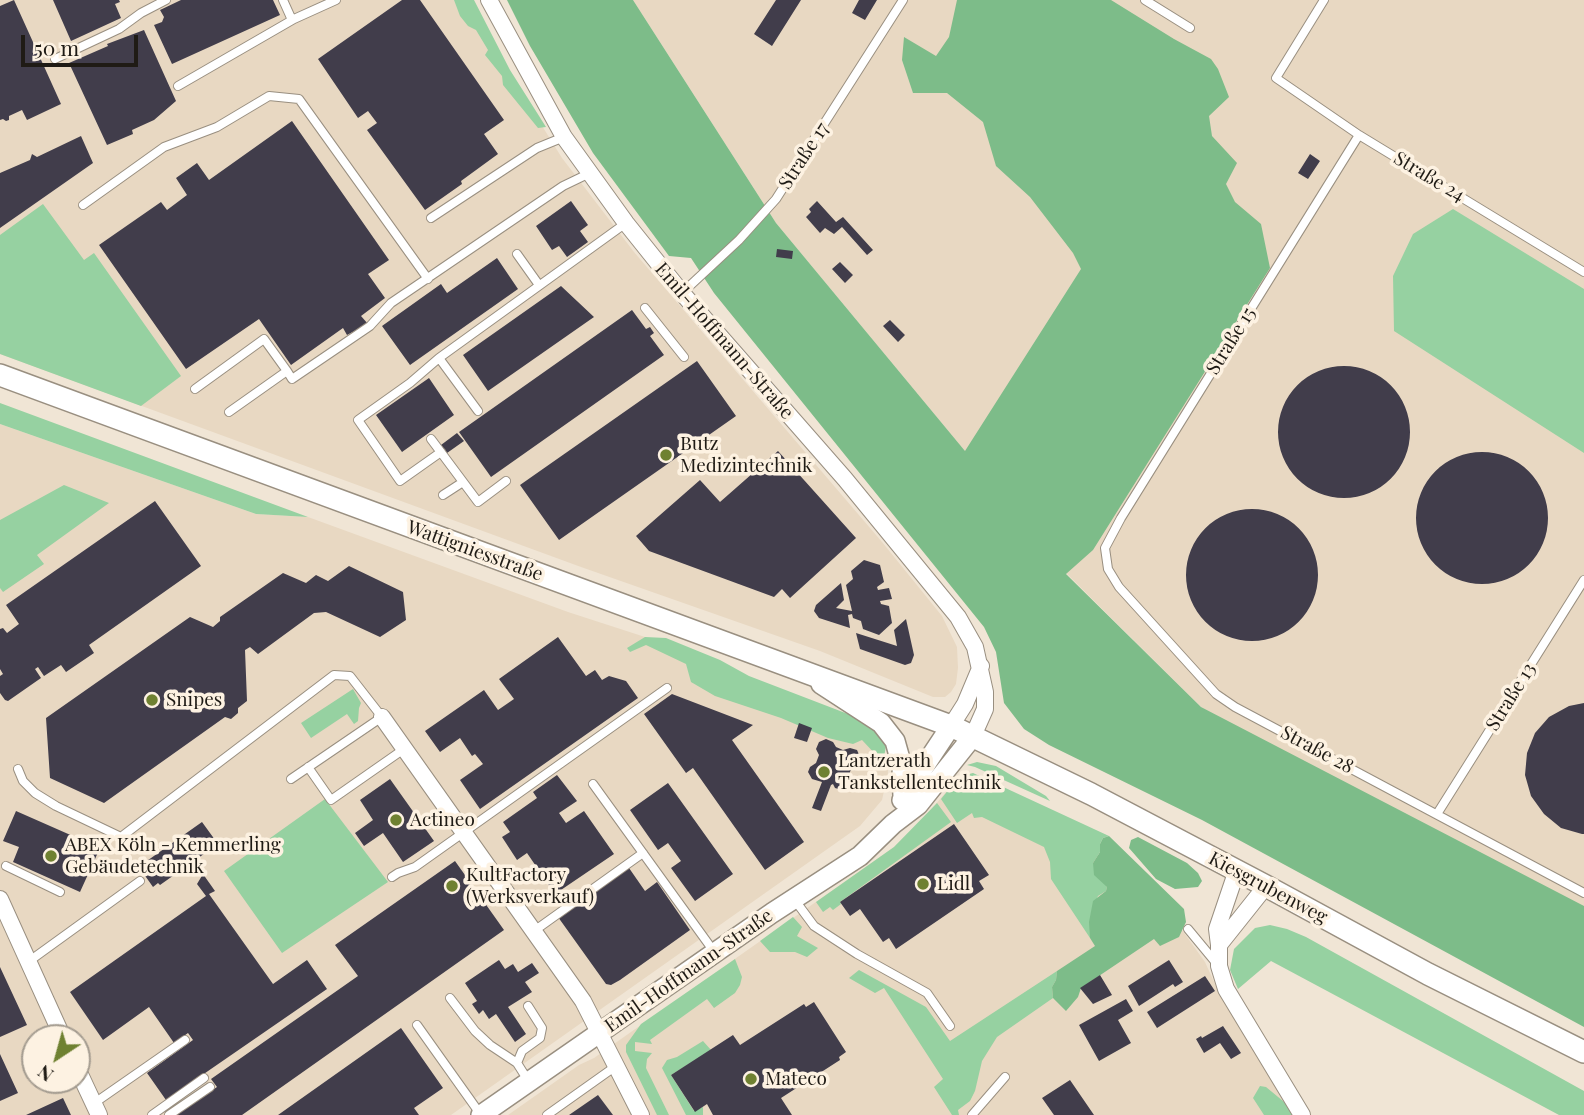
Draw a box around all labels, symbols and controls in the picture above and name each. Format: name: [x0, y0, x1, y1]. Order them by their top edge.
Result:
scale bar: [24, 21, 142, 65]
text: 50 m: [34, 33, 79, 61]
street label: Straße 17: [774, 118, 834, 194]
street label: Straße 24: [1389, 147, 1469, 207]
street label: Emil-Hoffmann-Straße: [650, 258, 798, 424]
street label: Straße 15: [1201, 303, 1261, 379]
place label: Butz Medizintechnik: [680, 433, 812, 477]
marker: Butz Medizintechnik: [658, 447, 674, 463]
street label: Wattigniesstraße: [404, 516, 546, 586]
street label: Straße 13: [1481, 659, 1541, 735]
place label: Snipes: [166, 689, 222, 711]
marker: Snipes: [144, 692, 160, 708]
street label: Straße 28: [1277, 721, 1357, 779]
place label: Lantzerath Tankstellentechnik: [838, 750, 1001, 794]
marker: Lantzerath Tankstellentechnik: [816, 764, 832, 780]
place label: Actineo: [410, 809, 475, 831]
marker: Actineo: [388, 812, 404, 828]
place label: ABEX Köln - Kemmerling Gebäudetechnik: [65, 834, 281, 878]
street label: Kiesgrubenweg: [1205, 847, 1331, 929]
marker: ABEX Köln - Kemmerling Gebäudetechnik: [43, 848, 59, 864]
place label: KultFactory (Werksverkauf): [466, 864, 594, 908]
place label: Lidl: [937, 873, 970, 895]
marker: Lidl: [915, 876, 931, 892]
marker: KultFactory (Werksverkauf): [444, 878, 460, 894]
street label: Emil-Hoffmann-Straße: [601, 904, 777, 1038]
north arrow: [21, 1024, 91, 1094]
text: N: [32, 1060, 58, 1089]
place label: Mateco: [765, 1068, 827, 1090]
marker: Mateco: [743, 1071, 759, 1087]

